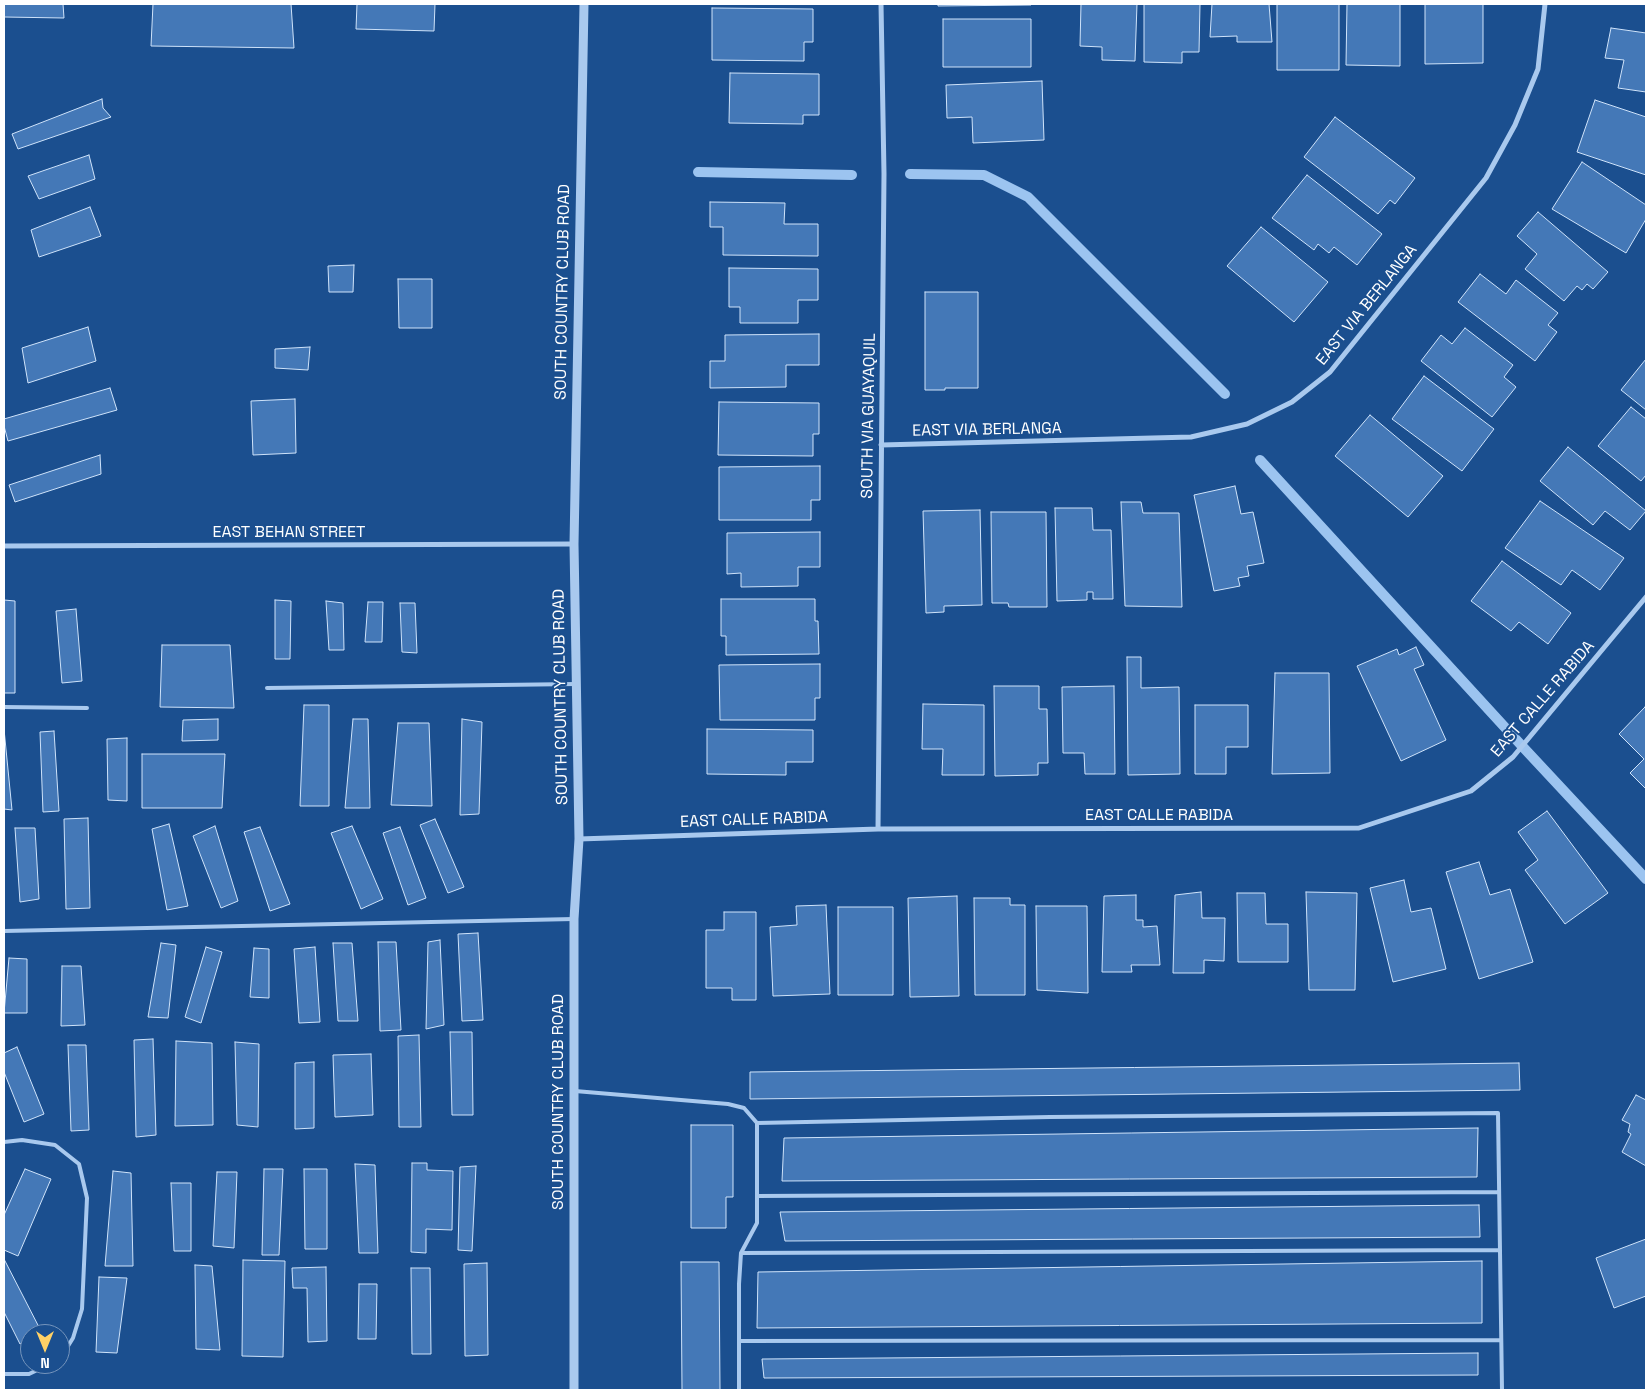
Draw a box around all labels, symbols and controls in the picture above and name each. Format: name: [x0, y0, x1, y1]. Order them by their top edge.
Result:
street label: SOUTH COUNTRY CLUB ROAD: [552, 184, 574, 400]
street label: EAST VIA BERLANGA: [1312, 241, 1422, 369]
street label: SOUTH VIA GUAYAQUIL: [858, 333, 880, 499]
street label: EAST VIA BERLANGA: [912, 419, 1062, 441]
street label: EAST BEHAN STREET: [212, 523, 366, 543]
street label: SOUTH COUNTRY CLUB ROAD: [550, 589, 572, 805]
street label: EAST CALLE RABIDA: [1487, 637, 1599, 761]
street label: EAST CALLE RABIDA: [1085, 806, 1233, 826]
street label: EAST CALLE RABIDA: [680, 808, 828, 832]
street label: SOUTH COUNTRY CLUB ROAD: [549, 994, 569, 1210]
north arrow: [20, 1324, 70, 1374]
text: N: [40, 1354, 50, 1372]

